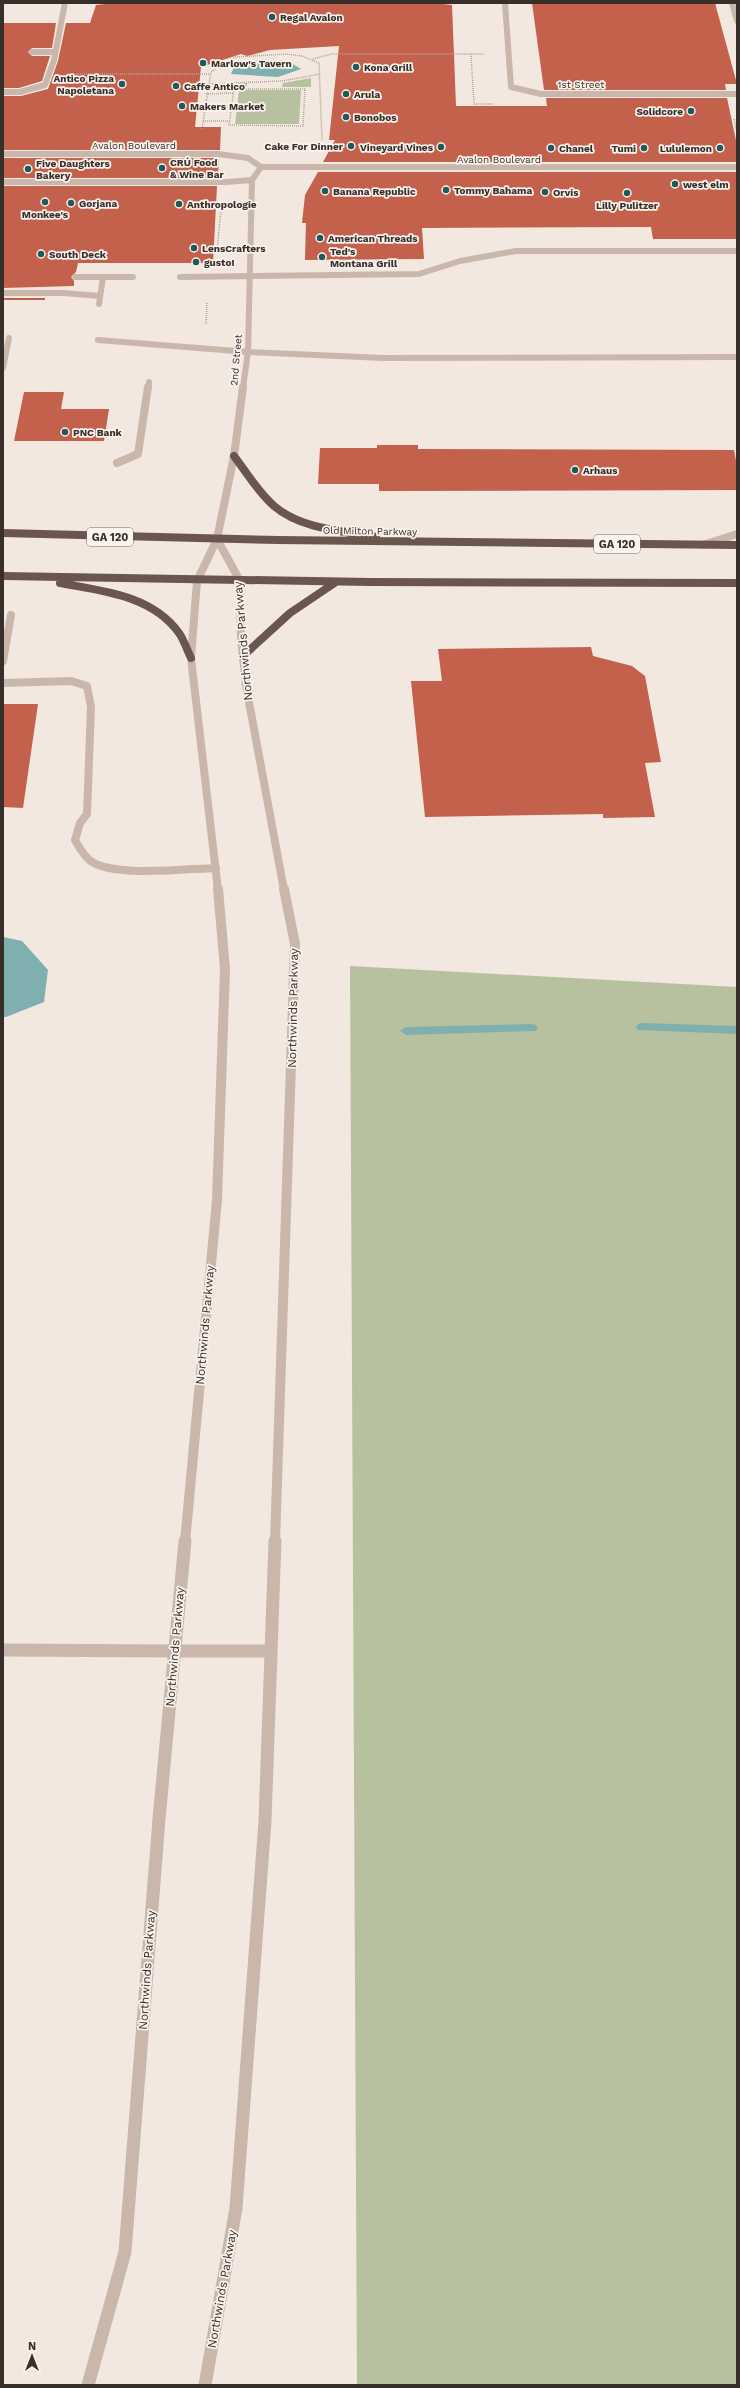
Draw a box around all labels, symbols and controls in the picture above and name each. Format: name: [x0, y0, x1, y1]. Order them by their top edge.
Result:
marker: Regal Avalon: [267, 12, 277, 22]
place label: Regal Avalon: [280, 12, 343, 23]
marker: Marlow's Tavern: [198, 58, 208, 68]
place label: Marlow's Tavern: [211, 58, 292, 69]
marker: Kona Grill: [351, 62, 361, 72]
place label: Kona Grill: [364, 62, 413, 73]
place label: Antico Pizza Napoletana: [54, 73, 114, 96]
marker: Antico Pizza Napoletana: [117, 79, 127, 89]
street label: 1st Street: [558, 79, 605, 90]
marker: Caffe Antico: [171, 81, 181, 91]
place label: Caffe Antico: [184, 81, 245, 92]
marker: Arula: [341, 89, 351, 99]
place label: Arula: [354, 89, 381, 100]
marker: Makers Market: [177, 101, 187, 111]
place label: Makers Market: [190, 101, 265, 112]
place label: Solidcore: [636, 106, 683, 117]
marker: Solidcore: [686, 106, 696, 116]
marker: Bonobos: [341, 112, 351, 122]
place label: Bonobos: [354, 112, 397, 123]
street label: Avalon Boulevard: [92, 140, 176, 151]
place label: Cake For Dinner: [265, 141, 344, 152]
marker: Cake For Dinner: [346, 141, 356, 151]
place label: Vineyard Vines: [360, 142, 434, 153]
marker: Vineyard Vines: [436, 142, 446, 152]
marker: Chanel: [546, 143, 556, 153]
place label: Chanel: [559, 143, 594, 154]
place label: Tumi: [612, 143, 636, 154]
marker: Tumi: [639, 143, 649, 153]
place label: Lululemon: [660, 143, 712, 154]
marker: Lululemon: [715, 143, 725, 153]
street label: Avalon Boulevard: [457, 154, 541, 165]
place label: CRÚ Food & Wine Bar: [170, 157, 224, 180]
place label: Five Daughters Bakery: [36, 158, 110, 181]
marker: CRÚ Food & Wine Bar: [157, 163, 167, 173]
marker: Five Daughters Bakery: [23, 164, 33, 174]
marker: west elm: [670, 179, 680, 189]
place label: west elm: [683, 179, 729, 190]
marker: Tommy Bahama: [441, 185, 451, 195]
place label: Tommy Bahama: [454, 185, 533, 196]
marker: Banana Republic: [320, 186, 330, 196]
place label: Banana Republic: [333, 186, 416, 197]
marker: Orvis: [540, 187, 550, 197]
place label: Orvis: [553, 187, 579, 198]
marker: Lilly Pulitzer: [622, 188, 632, 198]
marker: Monkee's: [40, 197, 50, 207]
marker: Gorjana: [66, 198, 76, 208]
place label: Gorjana: [79, 198, 117, 209]
marker: Anthropologie: [174, 199, 184, 209]
place label: Anthropologie: [187, 199, 257, 210]
place label: Lilly Pulitzer: [596, 200, 659, 211]
place label: Monkee's: [22, 209, 69, 220]
marker: American Threads: [315, 233, 325, 243]
place label: American Threads: [328, 233, 418, 244]
marker: LensCrafters: [189, 243, 199, 253]
place label: LensCrafters: [202, 243, 266, 254]
place label: Ted's Montana Grill: [330, 246, 398, 269]
marker: South Deck: [36, 249, 46, 259]
place label: South Deck: [49, 249, 107, 260]
marker: Ted's Montana Grill: [317, 252, 327, 262]
marker: gusto!: [191, 257, 201, 267]
place label: gusto!: [204, 257, 235, 268]
street label: 2nd Street: [228, 333, 244, 386]
marker: PNC Bank: [60, 427, 70, 437]
place label: PNC Bank: [73, 427, 123, 438]
marker: Arhaus: [570, 465, 580, 475]
place label: Arhaus: [583, 465, 618, 476]
street label: Old Milton Parkway: [323, 525, 418, 537]
road number: GA 120: [87, 528, 133, 546]
road number: GA 120: [594, 535, 640, 553]
street label: Northwinds Parkway: [231, 580, 255, 701]
street label: Northwinds Parkway: [285, 947, 301, 1068]
street label: Northwinds Parkway: [193, 1264, 217, 1385]
street label: Northwinds Parkway: [163, 1586, 187, 1707]
street label: Northwinds Parkway: [136, 1909, 158, 2030]
street label: Northwinds Parkway: [205, 2228, 239, 2349]
north arrow: [12, 2336, 52, 2376]
text: N: [28, 2340, 36, 2353]

